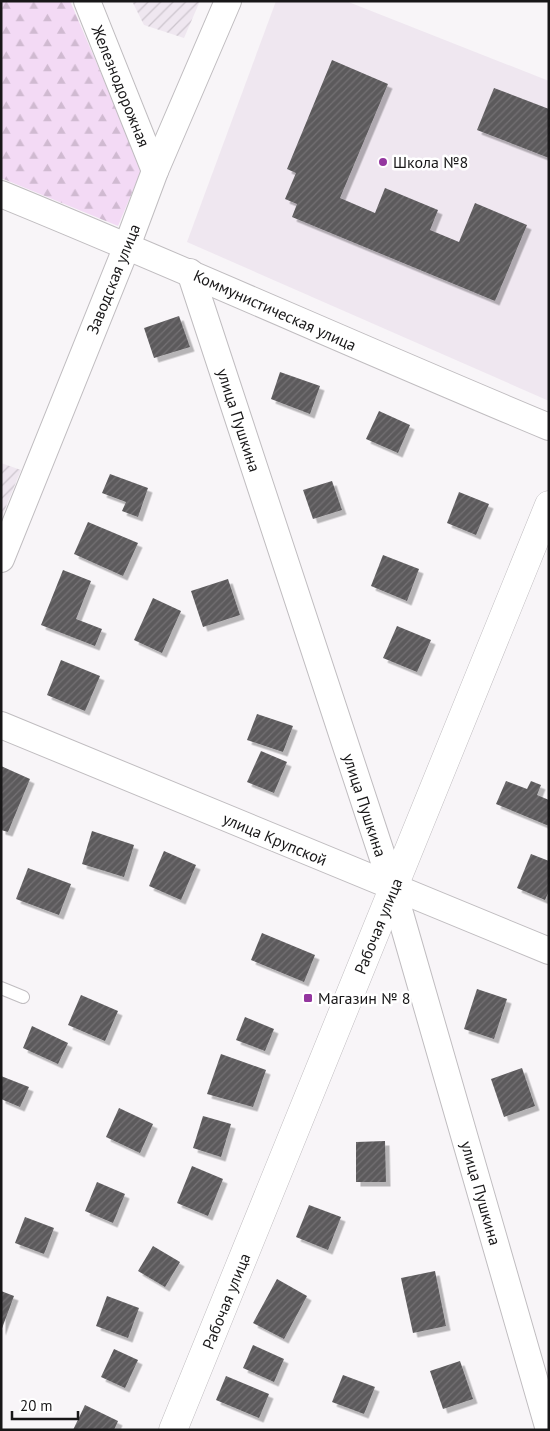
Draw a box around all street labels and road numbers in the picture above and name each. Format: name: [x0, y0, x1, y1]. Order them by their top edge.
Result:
street label: Железнодорожная: [87, 21, 155, 150]
street label: Заводская улица: [82, 221, 144, 337]
street label: Коммунистическая улица: [191, 265, 359, 355]
street label: улица Пушкина: [213, 366, 265, 474]
street label: улица Пушкина: [339, 751, 391, 859]
street label: улица Крупской: [220, 808, 330, 870]
street label: Рабочая улица: [350, 875, 406, 977]
street label: улица Пушкина: [457, 1138, 505, 1248]
street label: Рабочая улица: [198, 1250, 254, 1352]

